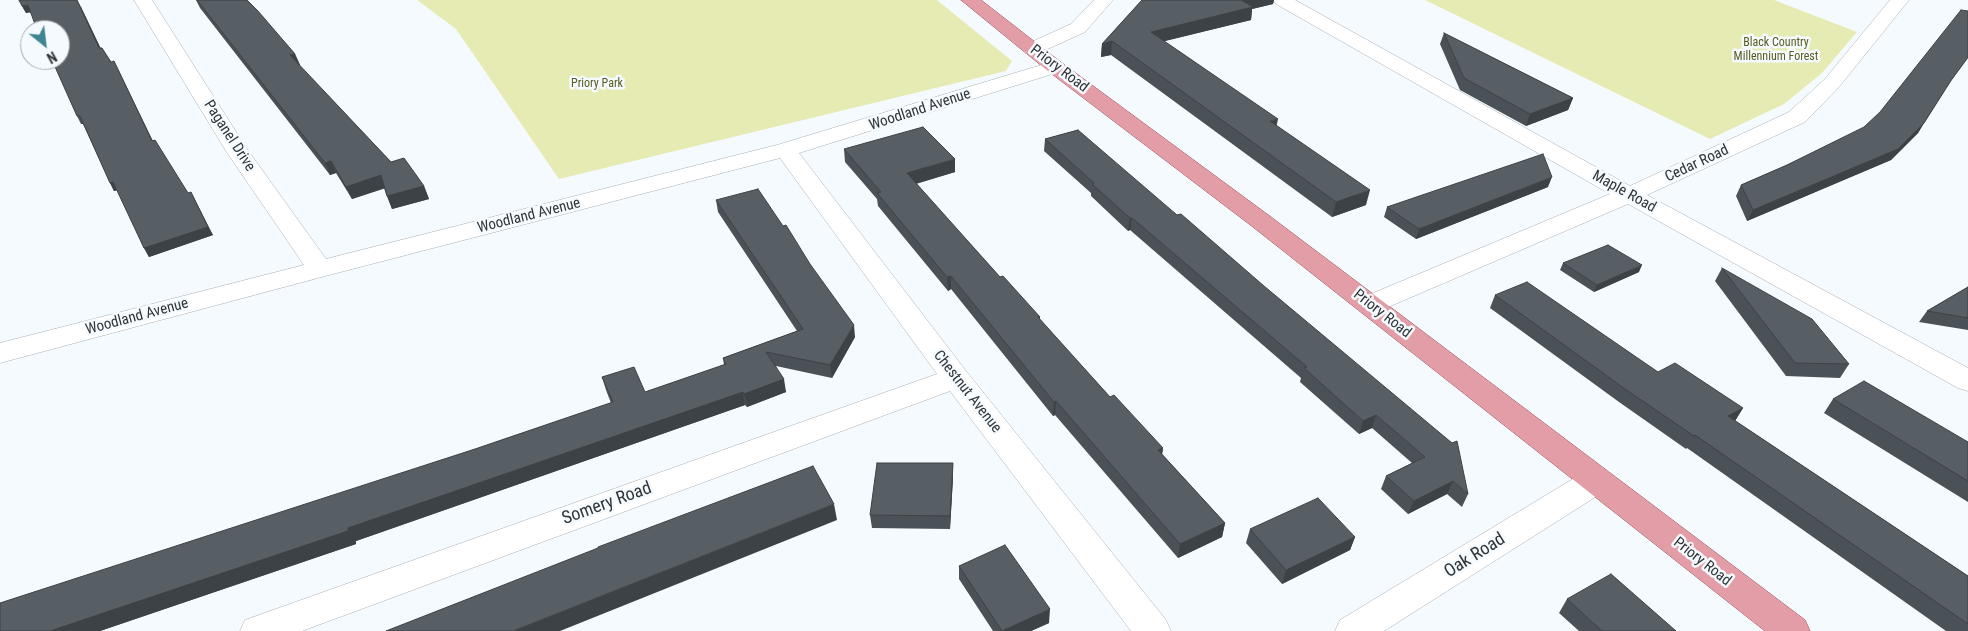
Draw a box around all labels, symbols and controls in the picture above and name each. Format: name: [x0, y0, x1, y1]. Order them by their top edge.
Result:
north arrow: [20, 20, 70, 70]
park label: Black Country Millennium Forest: [1734, 36, 1818, 64]
street label: Priory Road: [1026, 41, 1092, 97]
text: N: [44, 48, 59, 66]
park label: Priory Park: [571, 77, 623, 91]
street label: Woodland Avenue: [867, 85, 973, 135]
street label: Paganel Drive: [199, 97, 259, 175]
street label: Cedar Road: [1662, 141, 1732, 187]
street label: Maple Road: [1589, 167, 1659, 217]
street label: Woodland Avenue: [476, 194, 582, 238]
street label: Priory Road: [1350, 286, 1414, 342]
street label: Woodland Avenue: [84, 295, 190, 339]
street label: Chestnut Avenue: [929, 347, 1005, 437]
street label: Somery Road: [559, 478, 655, 530]
street label: Oak Road: [1441, 529, 1509, 583]
street label: Priory Road: [1670, 534, 1734, 590]

